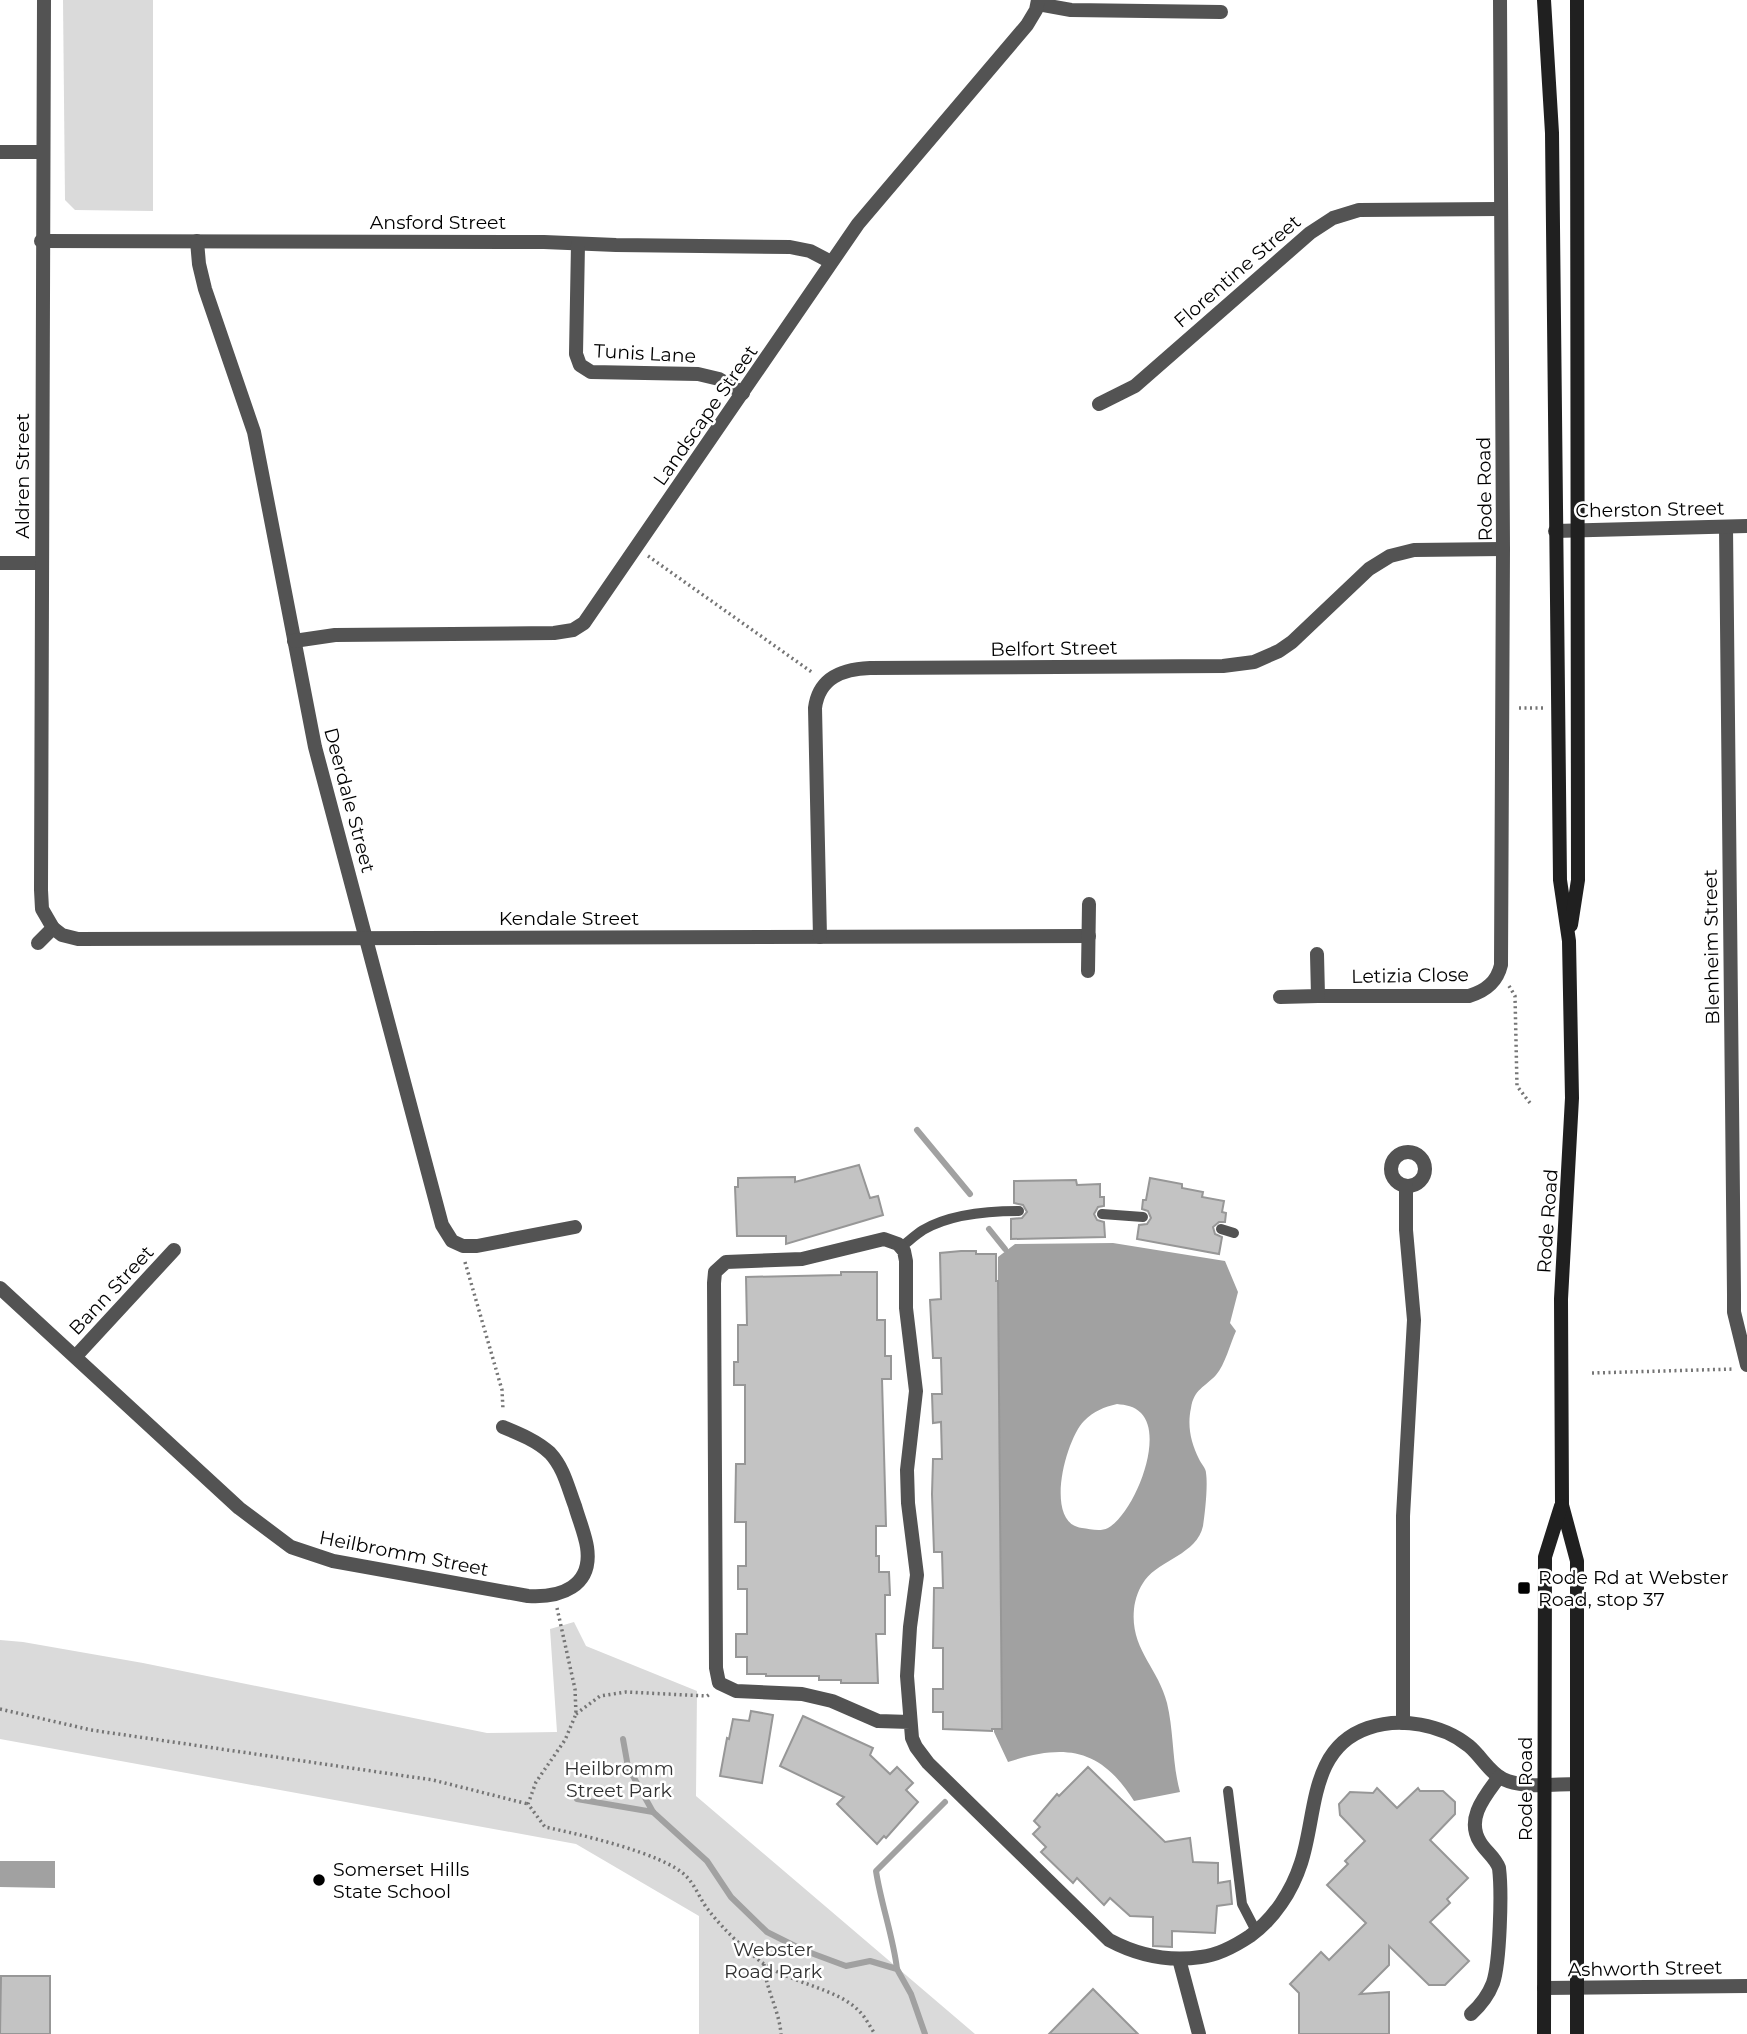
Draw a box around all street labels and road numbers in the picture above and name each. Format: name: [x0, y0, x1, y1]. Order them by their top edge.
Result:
street label: Florentine Street: [1169, 210, 1306, 333]
street label: Ansford Street: [370, 211, 507, 234]
street label: Tunis Lane: [593, 339, 697, 368]
street label: Landscape Street: [648, 340, 763, 490]
street label: Aldren Street: [11, 413, 34, 539]
street label: Rode Road: [1472, 436, 1497, 542]
street label: Cherston Street: [1575, 497, 1725, 522]
street label: Belfort Street: [990, 636, 1118, 661]
street label: Deerdale Street: [319, 725, 380, 875]
street label: Blenheim Street: [1699, 869, 1724, 1025]
street label: Kendale Street: [499, 907, 640, 930]
street label: Letizia Close: [1351, 963, 1469, 988]
street label: Rode Road: [1532, 1168, 1563, 1274]
street label: Bann Street: [64, 1241, 159, 1340]
street label: Heilbromm Street: [317, 1526, 491, 1581]
street label: Rode Road: [1514, 1737, 1537, 1841]
street label: Ashworth Street: [1567, 1956, 1723, 1981]

